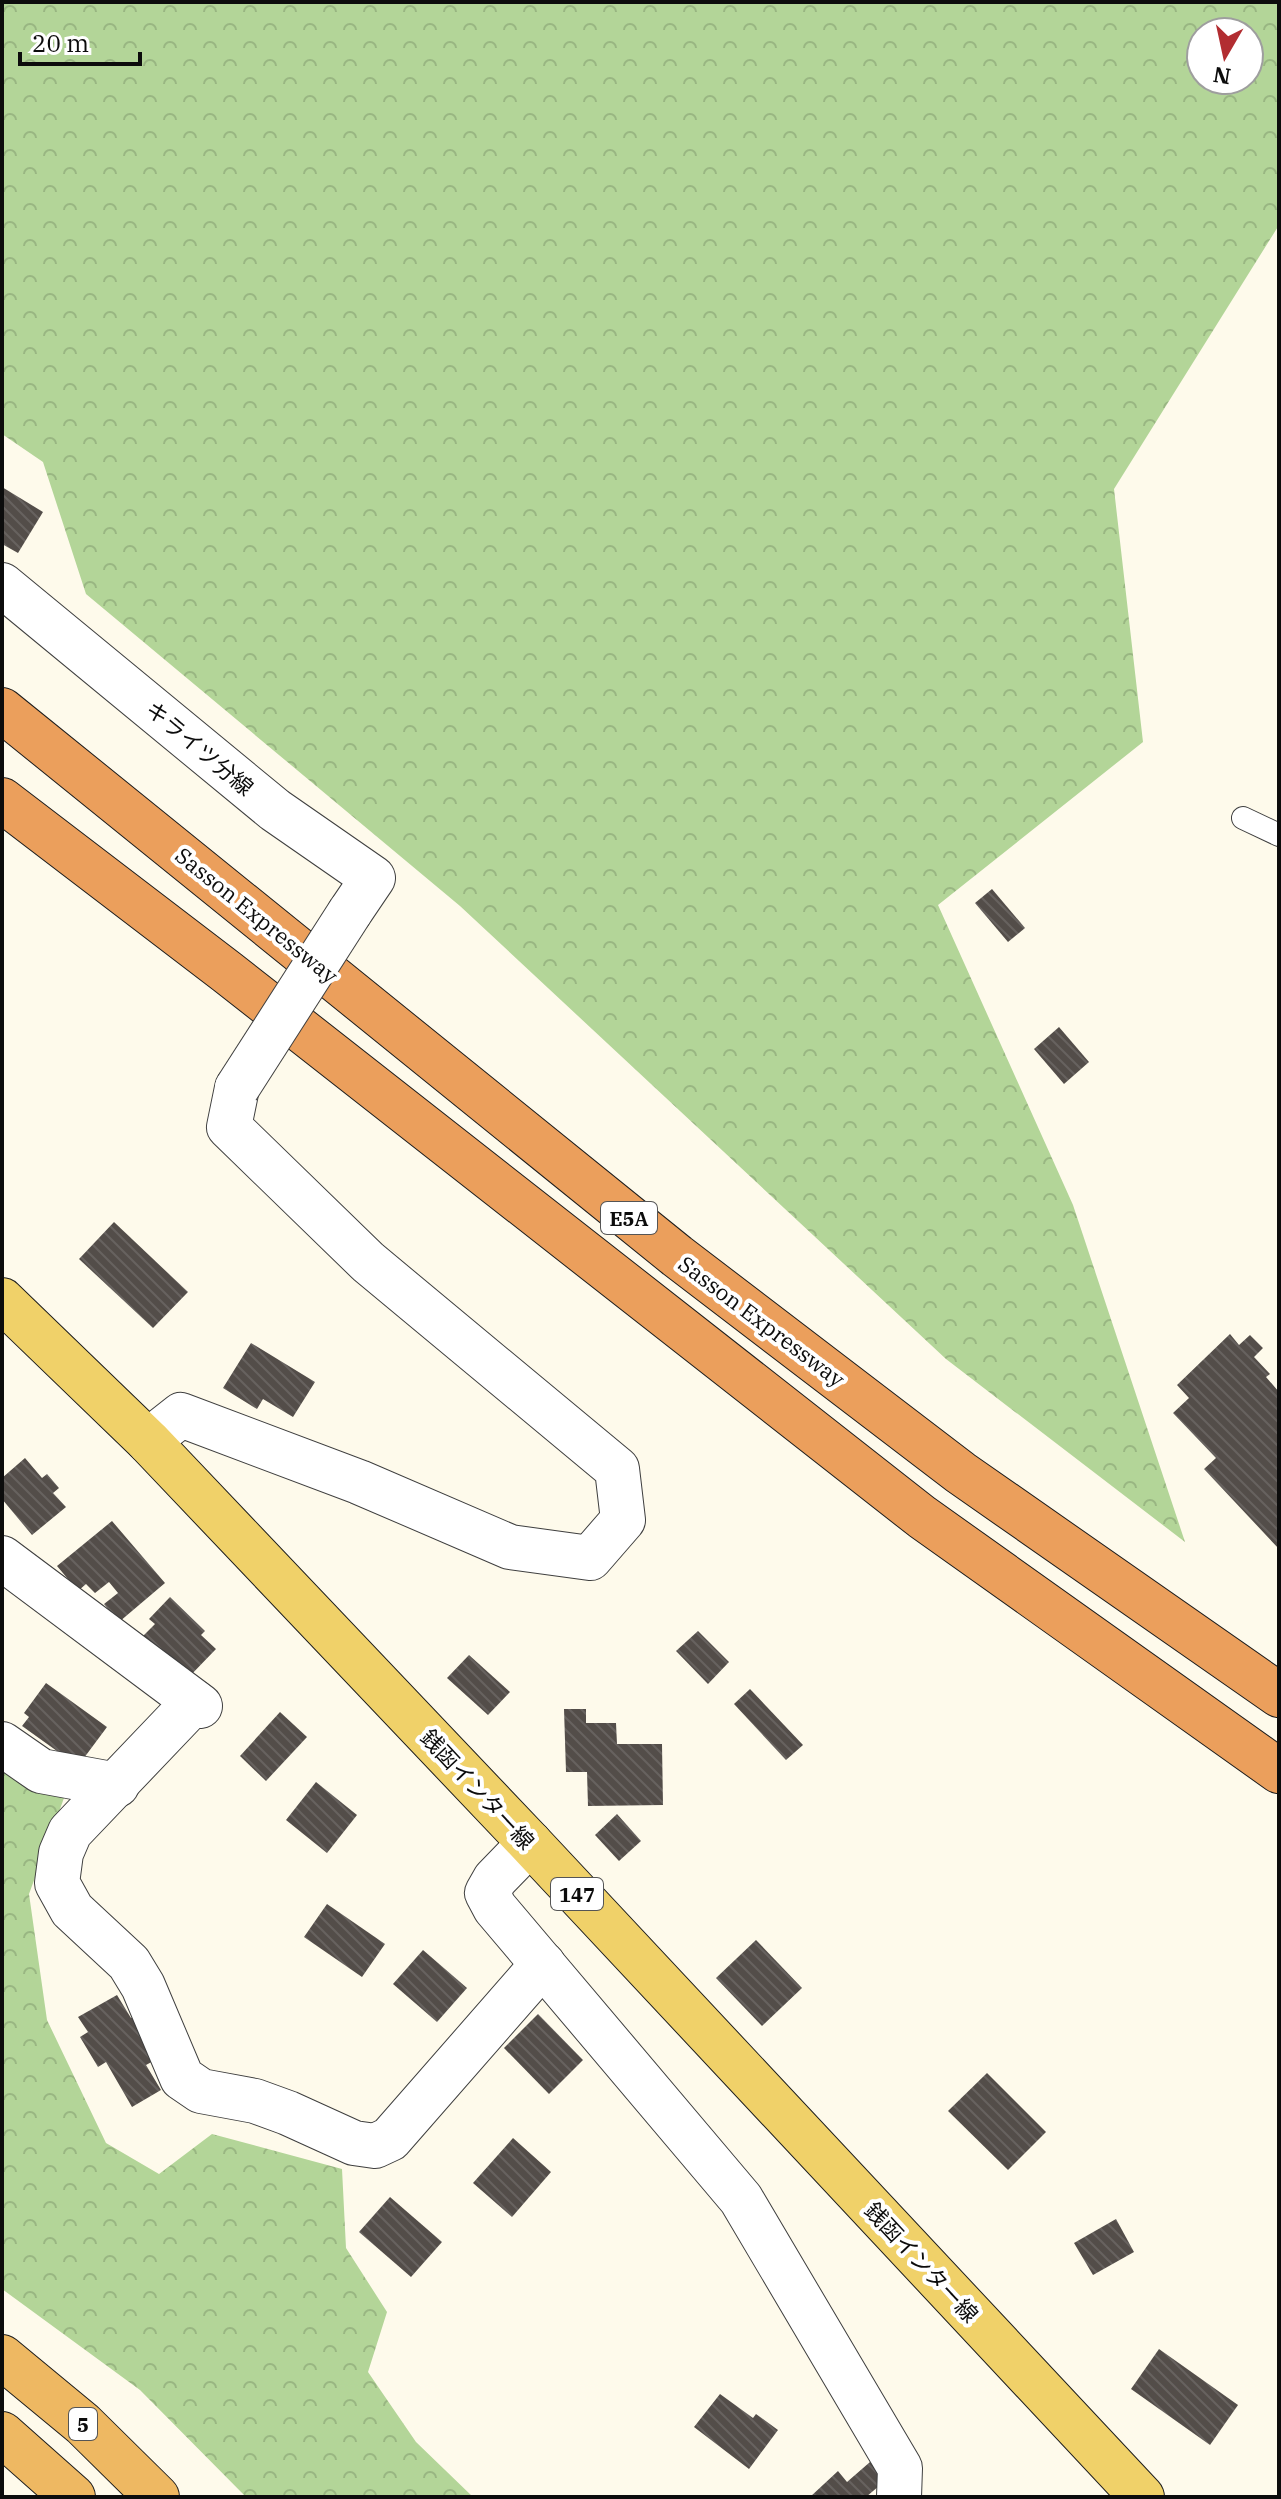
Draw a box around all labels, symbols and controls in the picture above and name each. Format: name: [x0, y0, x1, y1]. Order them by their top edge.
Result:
scale bar: [20, 16, 140, 66]
north arrow: [1185, 16, 1265, 96]
text: 20 m: [32, 27, 89, 59]
text: N: [1211, 61, 1233, 92]
street label: キライツ分線: [140, 694, 260, 802]
street label: Sasson Expressway: [170, 840, 344, 990]
road number: E5A: [601, 1202, 657, 1234]
street label: Sasson Expressway: [673, 1249, 851, 1393]
street label: 銭函インター線: [415, 1723, 541, 1855]
road number: 147: [551, 1878, 603, 1910]
street label: 銭函インター線: [859, 2196, 985, 2328]
road number: 5: [69, 2408, 97, 2440]

